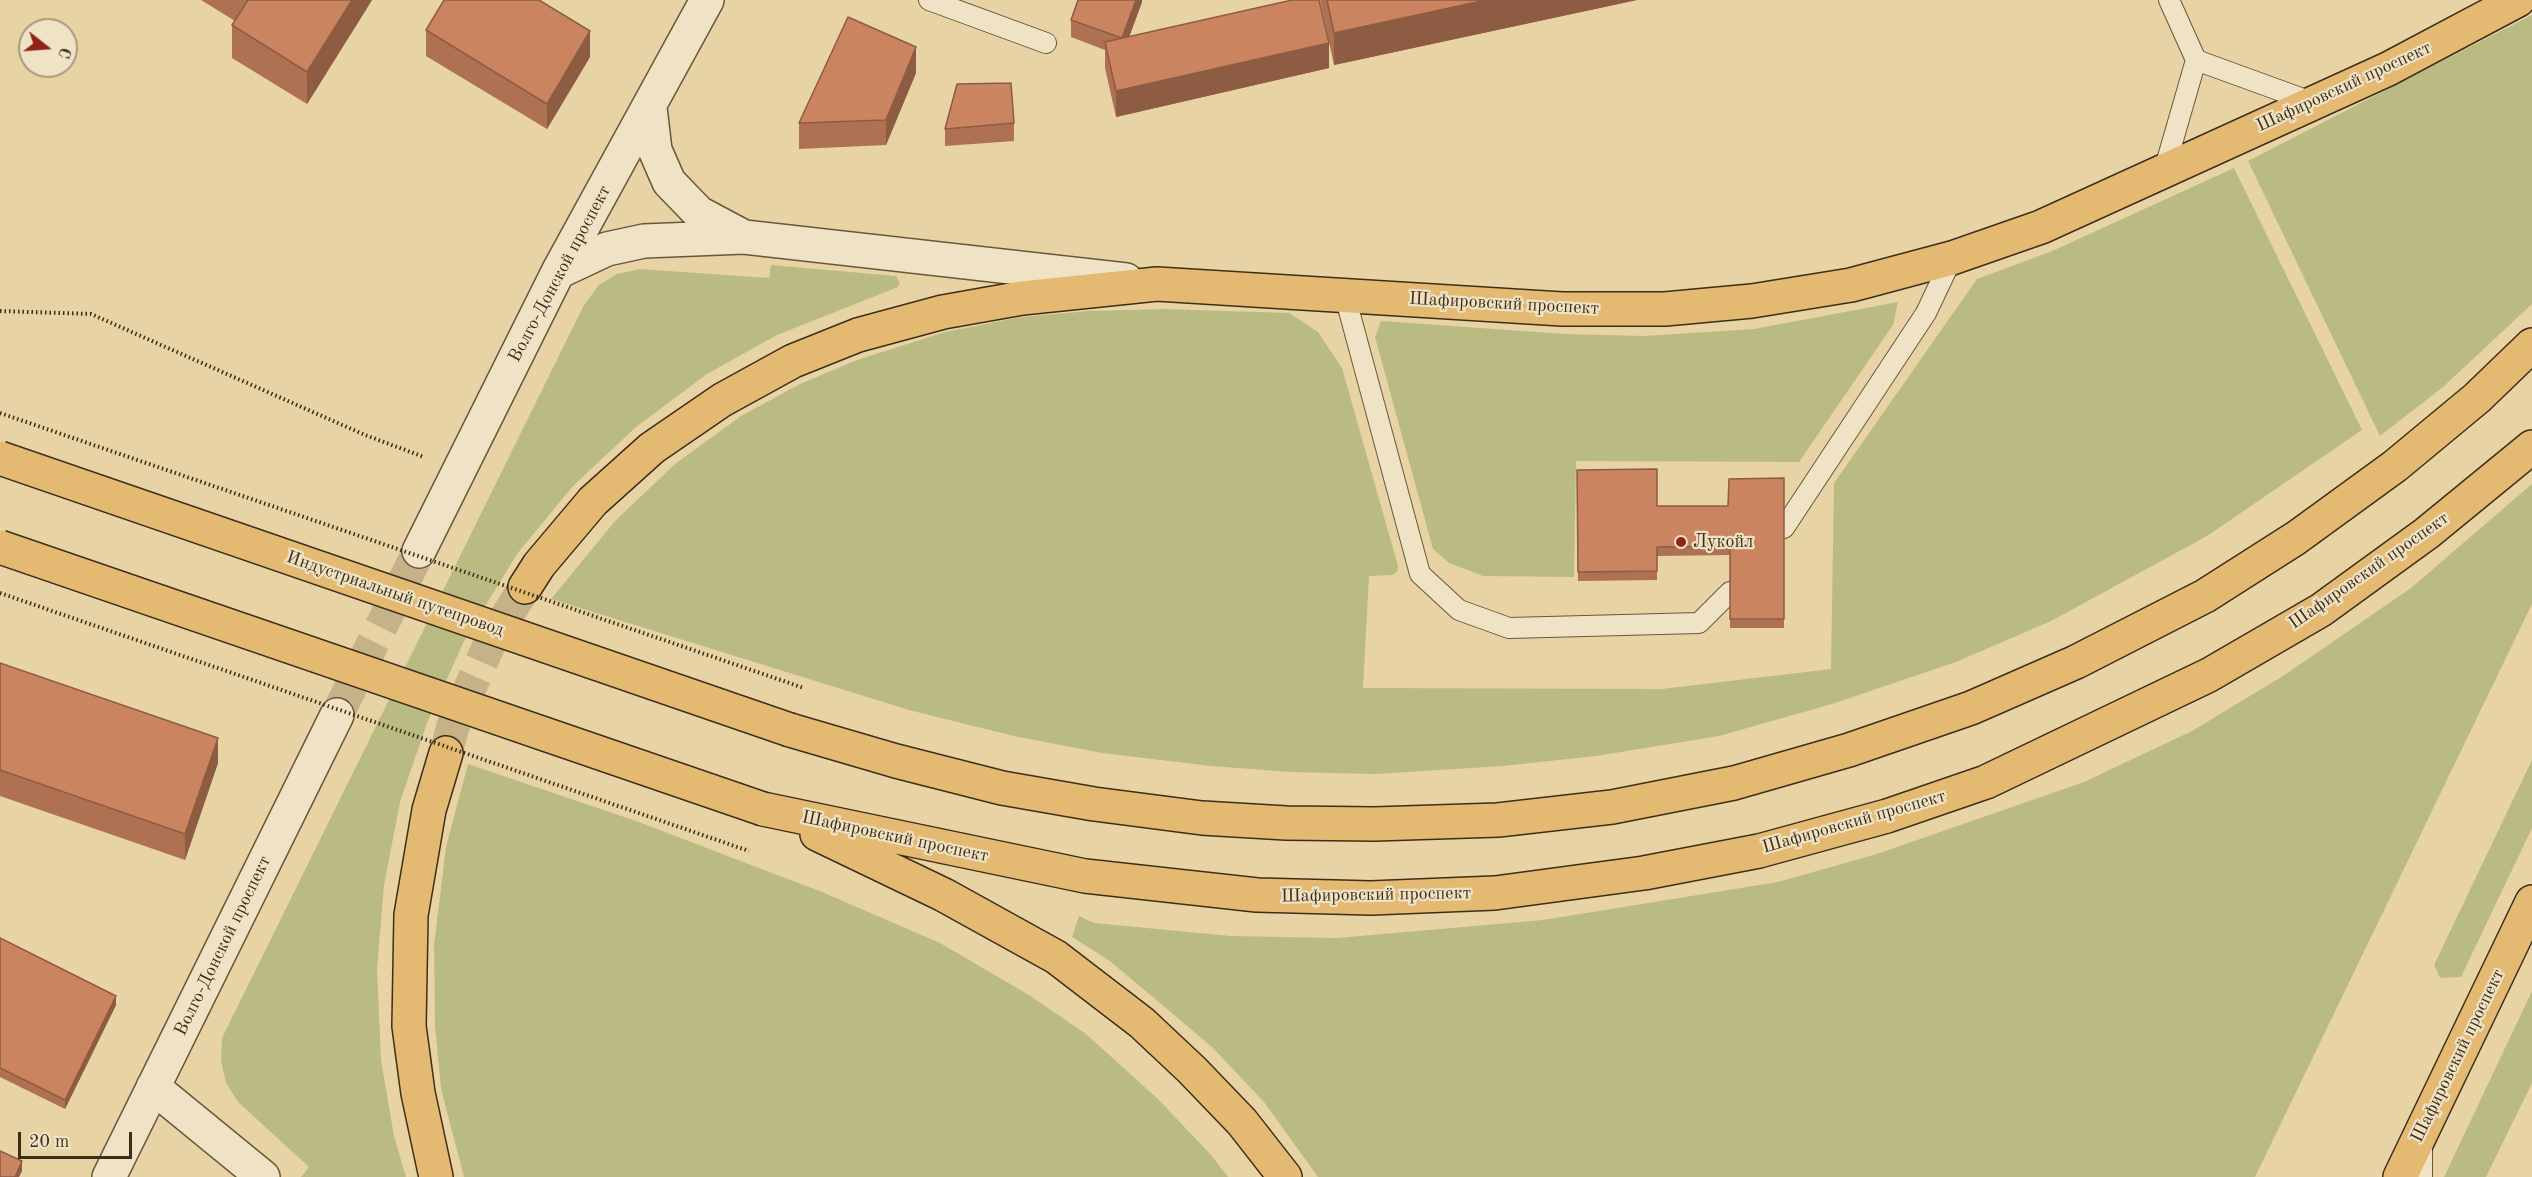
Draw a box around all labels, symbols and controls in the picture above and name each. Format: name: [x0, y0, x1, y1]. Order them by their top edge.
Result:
north arrow: [18, 18, 78, 78]
street label: Шафировский проспект: [2253, 37, 2435, 137]
text: С: [54, 45, 72, 60]
street label: Волго-Донской проспект: [504, 182, 616, 366]
street label: Шафировский проспект: [1408, 288, 1600, 320]
street label: Шафировский проспект: [2285, 508, 2453, 634]
place label: Лукойл: [1693, 531, 1753, 553]
marker: Лукойл: [1674, 535, 1688, 549]
street label: Индустриальный путепровод: [283, 547, 507, 641]
street label: Шафировский проспект: [1760, 785, 1948, 859]
street label: Шафировский проспект: [800, 807, 990, 867]
street label: Волго-Донской проспект: [170, 853, 276, 1039]
street label: Шафировский проспект: [1281, 883, 1471, 907]
street label: Шафировский проспект: [2407, 966, 2509, 1146]
scale bar: [21, 1120, 135, 1158]
text: 20 m: [29, 1133, 69, 1151]

